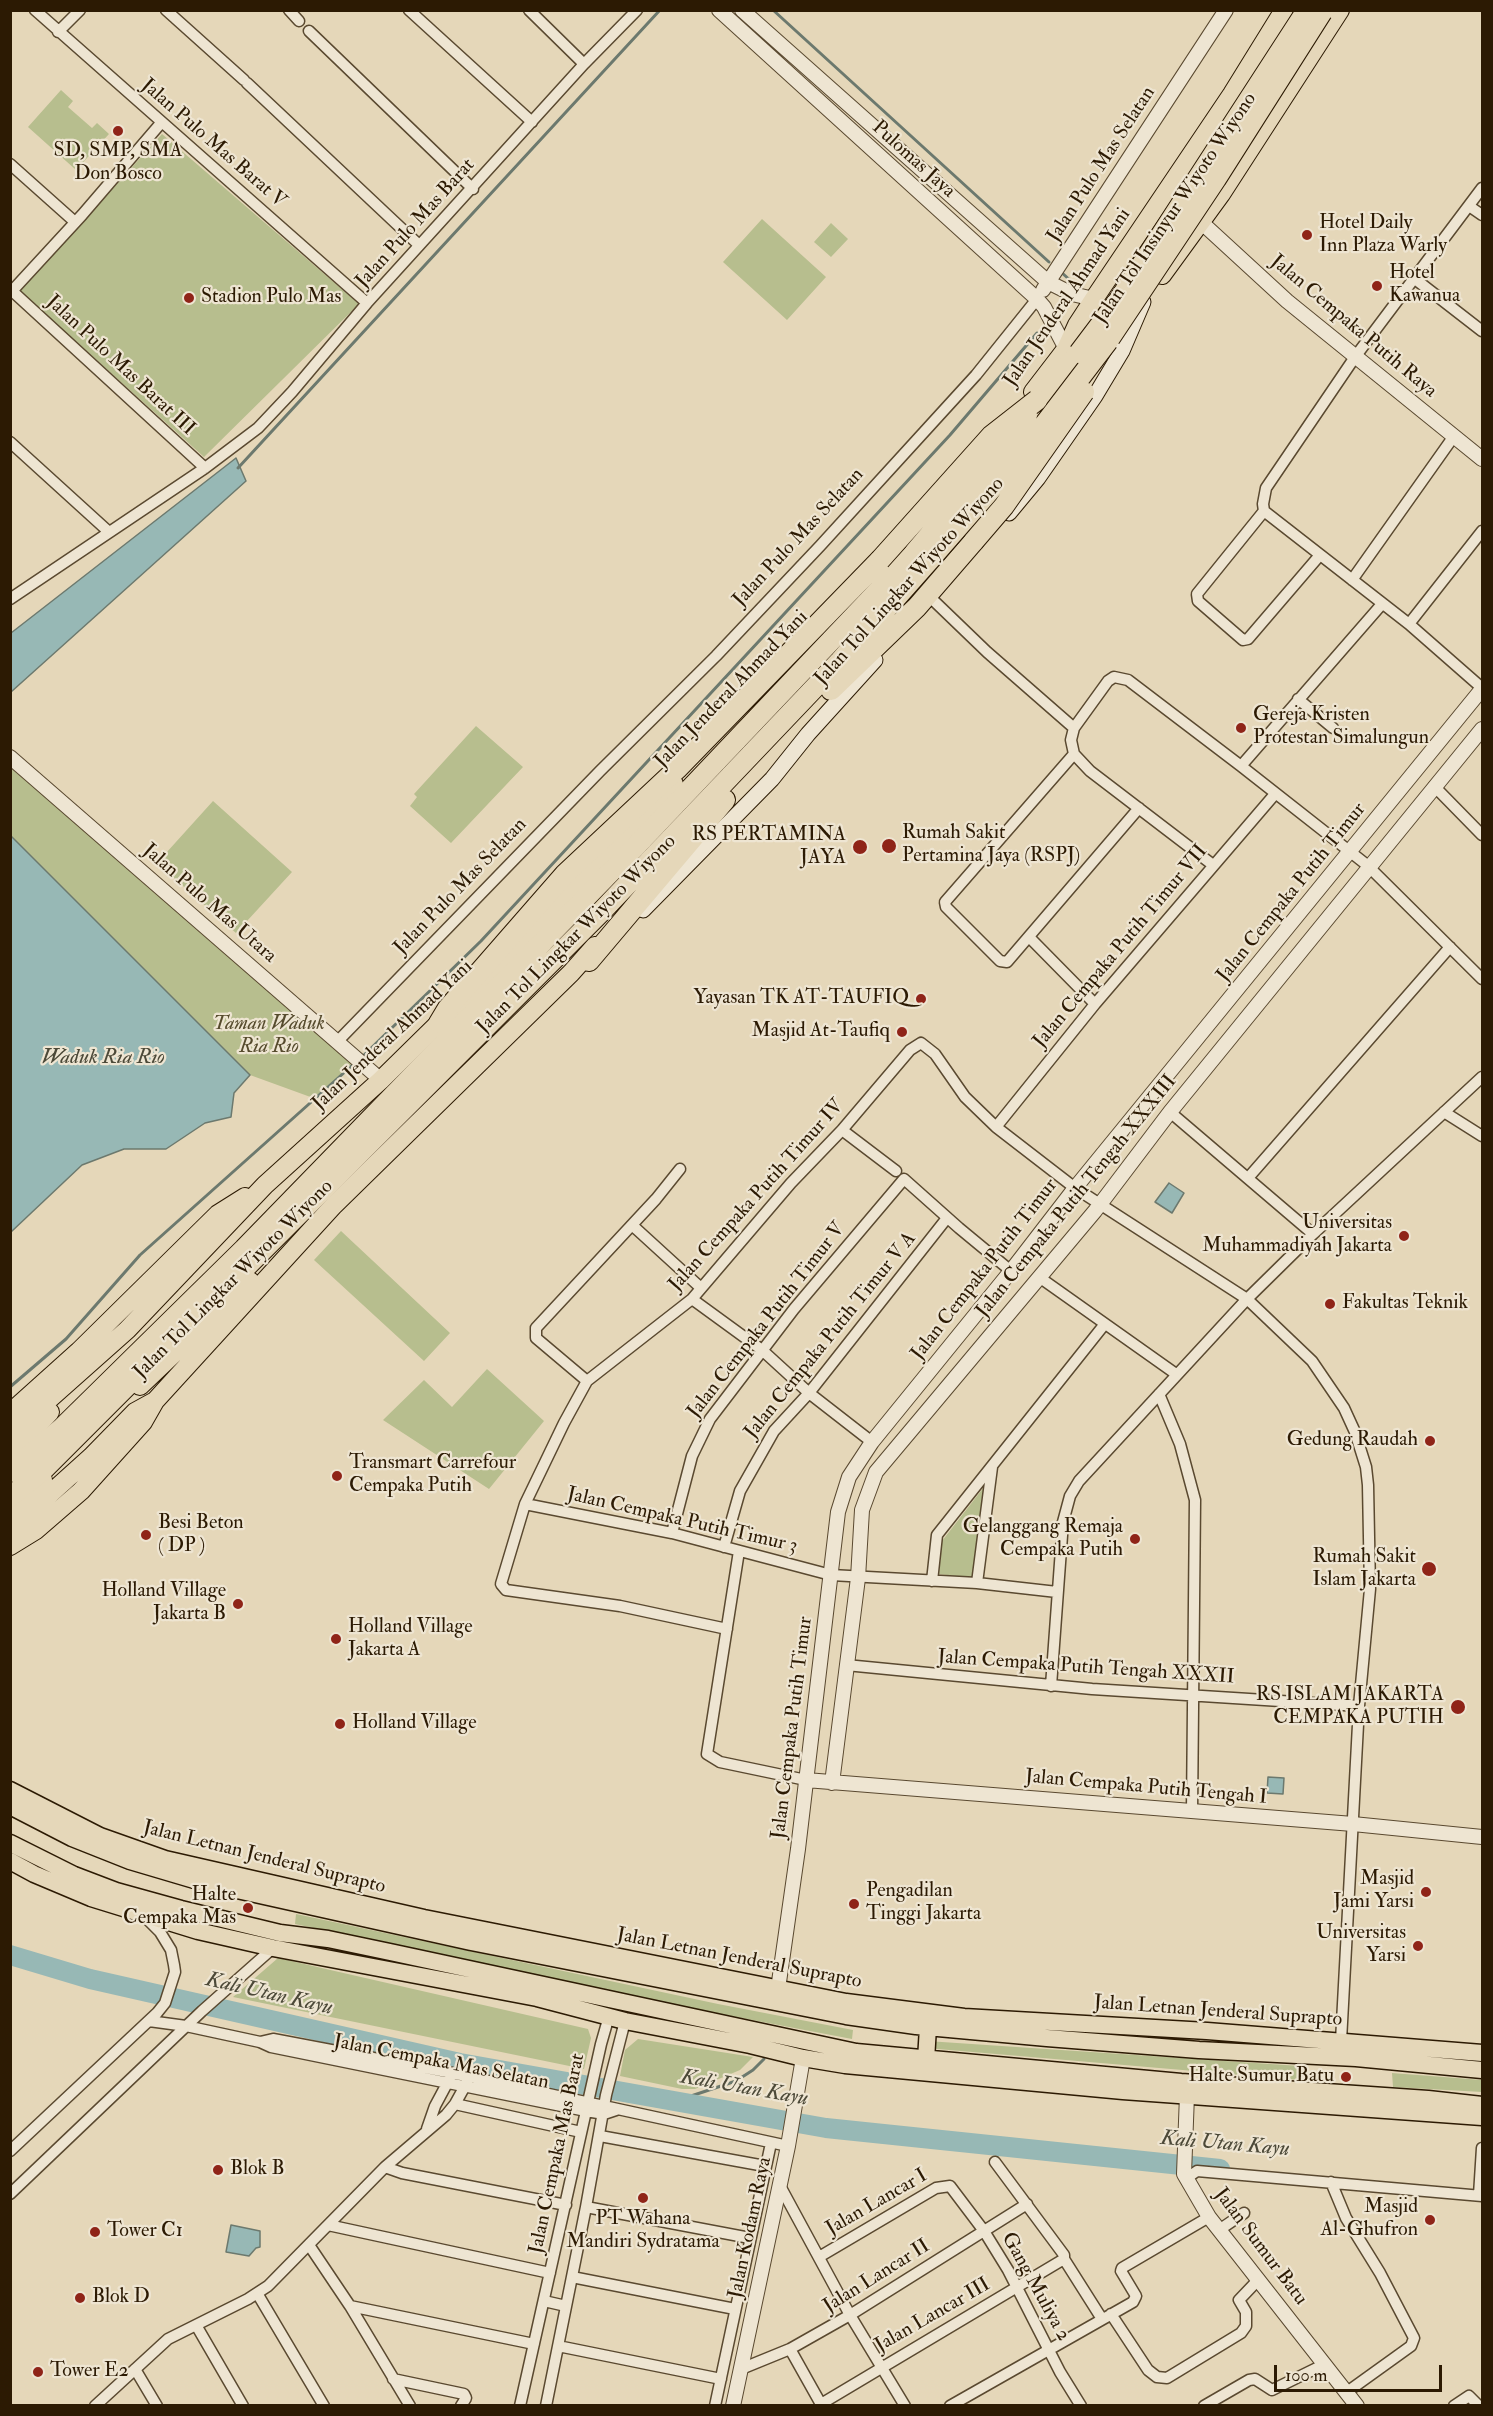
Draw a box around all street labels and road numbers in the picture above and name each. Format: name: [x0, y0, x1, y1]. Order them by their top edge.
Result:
street label: Jalan Pulo Mas Barat V: [135, 74, 291, 214]
street label: Jalan Pulo Mas Selatan: [1043, 83, 1161, 247]
street label: Jalan Tol Insinyur Wiyoto Wiyono: [1089, 89, 1263, 329]
street label: Pulomas Jaya: [866, 116, 960, 204]
street label: Jalan Pulo Mas Barat: [351, 154, 481, 294]
street label: Jalan Jenderal Ahmad Yani: [999, 204, 1137, 392]
street label: Jalan Cempaka Putih Raya: [1265, 250, 1441, 404]
street label: Jalan Pulo Mas Barat III: [40, 291, 200, 441]
street label: Jalan Pulo Mas Selatan: [728, 464, 870, 612]
street label: Jalan Tol Lingkar Wiyoto Wiyono: [810, 473, 1010, 691]
street label: Jalan Jenderal Ahmad Yani: [650, 606, 814, 774]
street label: Jalan Cempaka Putih Timur: [1212, 798, 1372, 988]
street label: Jalan Pulo Mas Selatan: [389, 814, 533, 960]
street label: Jalan Tol Lingkar Wiyoto Wiyono: [472, 830, 682, 1040]
street label: Jalan Pulo Mas Utara: [137, 839, 281, 969]
street label: Jalan Cempaka Putih Timur VII: [1029, 840, 1213, 1054]
street label: Jalan Jenderal Ahmad Yani: [308, 956, 478, 1116]
street label: Jalan Cempaka Putih Tengah XXXIII: [972, 1071, 1182, 1323]
street label: Jalan Cempaka Putih Timur IV: [664, 1095, 850, 1297]
street label: Jalan Cempaka Putih Timur: [907, 1174, 1063, 1366]
street label: Jalan Tol Lingkar Wiyoto Wiyono: [129, 1175, 339, 1385]
street label: Jalan Cempaka Putih Timur V: [683, 1218, 851, 1424]
street label: Jalan Cempaka Putih Timur V A: [740, 1228, 922, 1444]
street label: Jalan Cempaka Putih Timur 3: [564, 1483, 800, 1559]
street label: Jalan Cempaka Putih Timur: [767, 1615, 819, 1841]
street label: Jalan Cempaka Putih Tengah XXXII: [937, 1646, 1235, 1690]
street label: Jalan Cempaka Putih Tengah I: [1024, 1765, 1268, 1811]
street label: Jalan Letnan Jenderal Suprapto: [140, 1816, 388, 1900]
street label: Jalan Letnan Jenderal Suprapto: [615, 1923, 863, 1995]
street label: Jalan Letnan Jenderal Suprapto: [1093, 1991, 1343, 2033]
street label: Jalan Cempaka Mas Selatan: [331, 2030, 551, 2096]
street label: Jalan Cempaka Mas Barat: [525, 2052, 591, 2256]
street label: Jalan Kodam Raya: [724, 2155, 778, 2301]
street label: Jalan Lancar I: [822, 2164, 932, 2242]
street label: Jalan Sumur Batu: [1208, 2184, 1312, 2310]
street label: Gang Muliya 2: [995, 2229, 1075, 2345]
street label: Jalan Lancar II: [819, 2235, 935, 2319]
street label: Jalan Lancar III: [871, 2273, 995, 2359]

